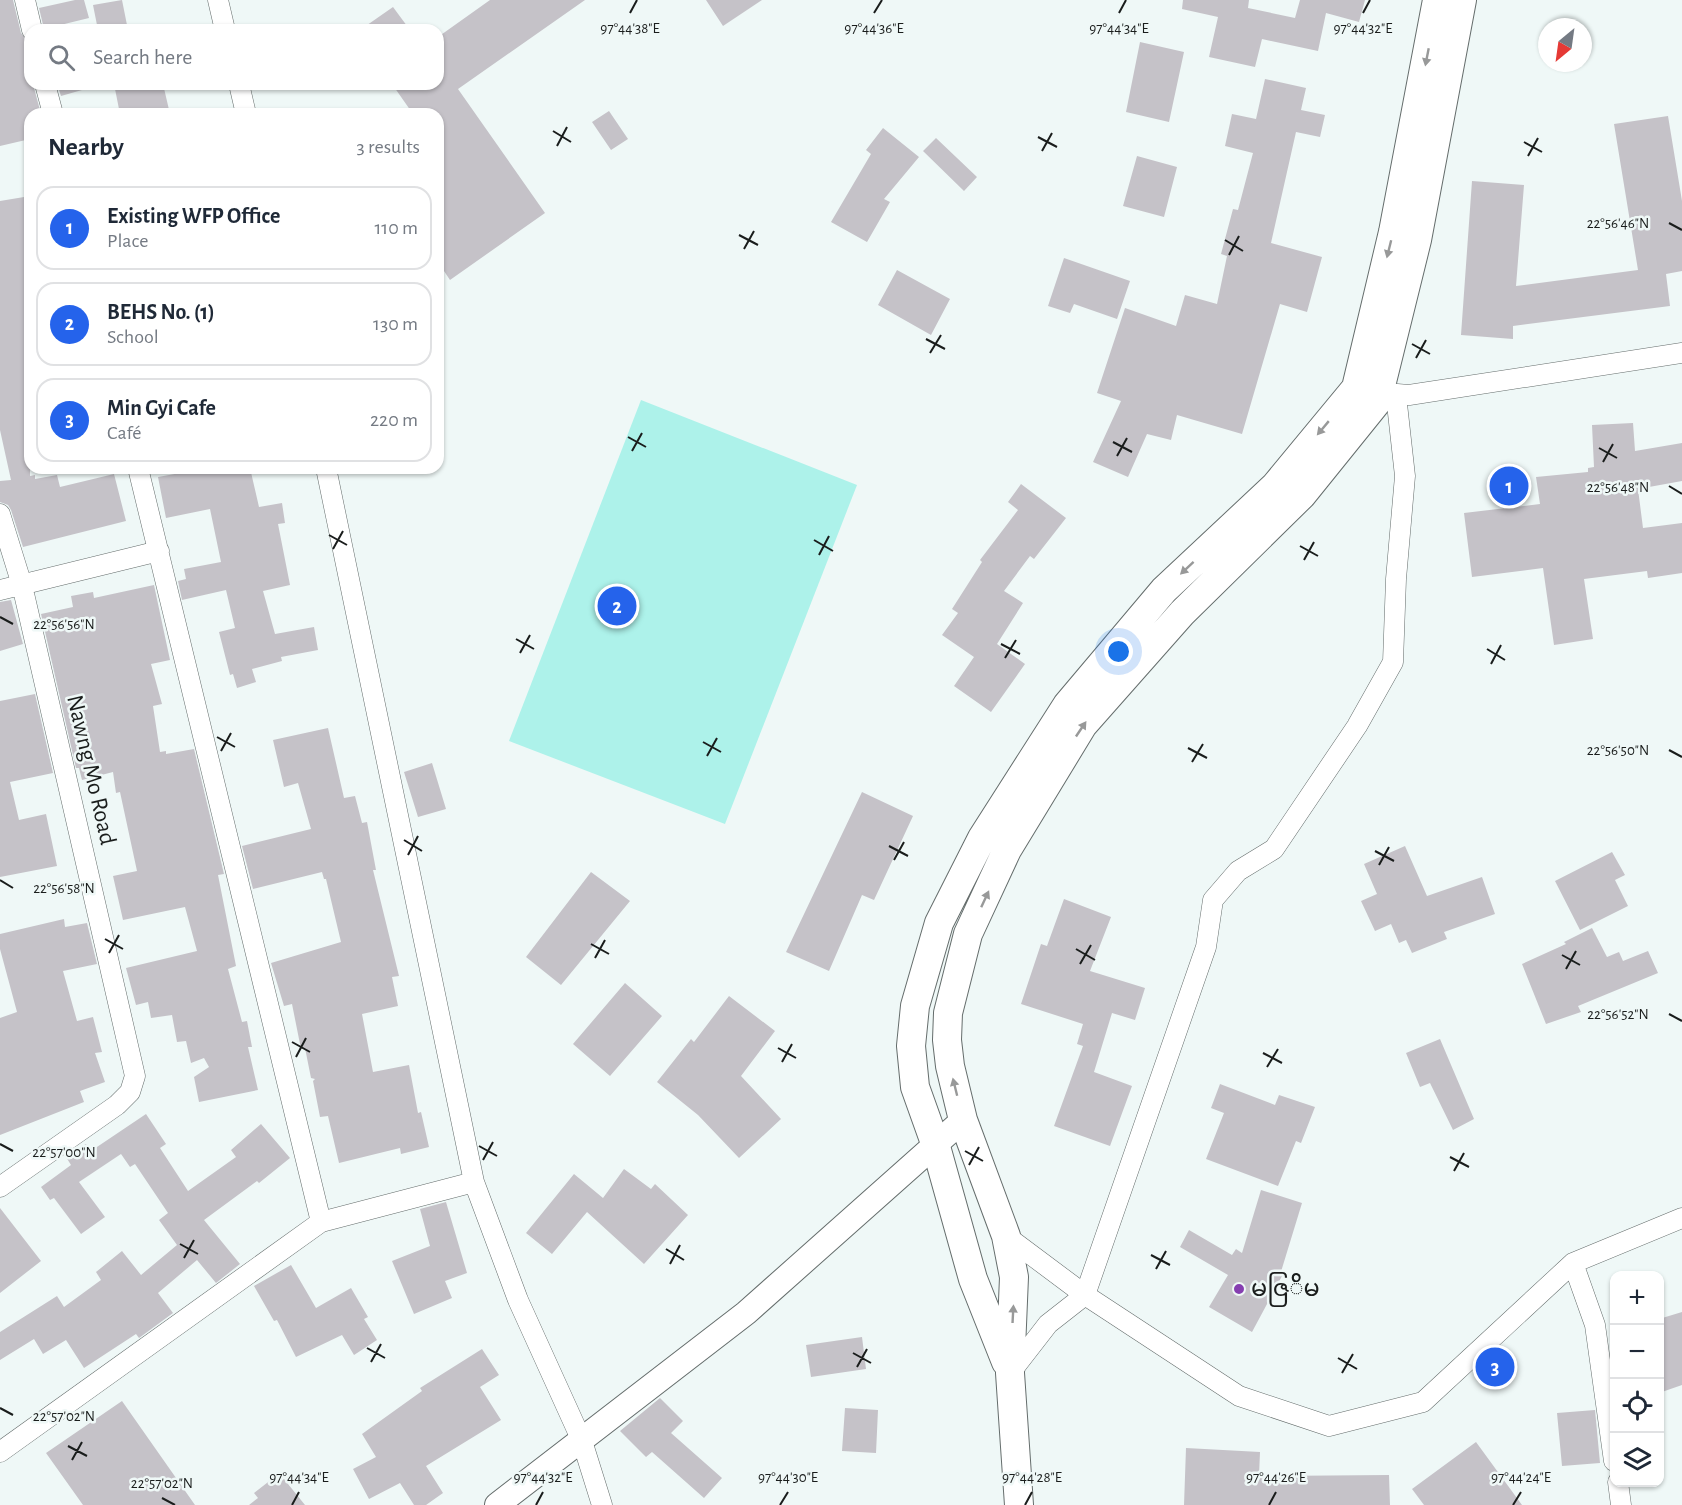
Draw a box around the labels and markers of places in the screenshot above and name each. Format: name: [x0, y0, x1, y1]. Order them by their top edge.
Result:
pin: 1: [1490, 464, 1528, 508]
pin: 2: [598, 584, 636, 628]
place label: မဇြ်ိမ: [1251, 1272, 1320, 1307]
marker: မဇြ်ိမ: [1232, 1282, 1246, 1296]
pin: 3: [1476, 1344, 1514, 1390]

